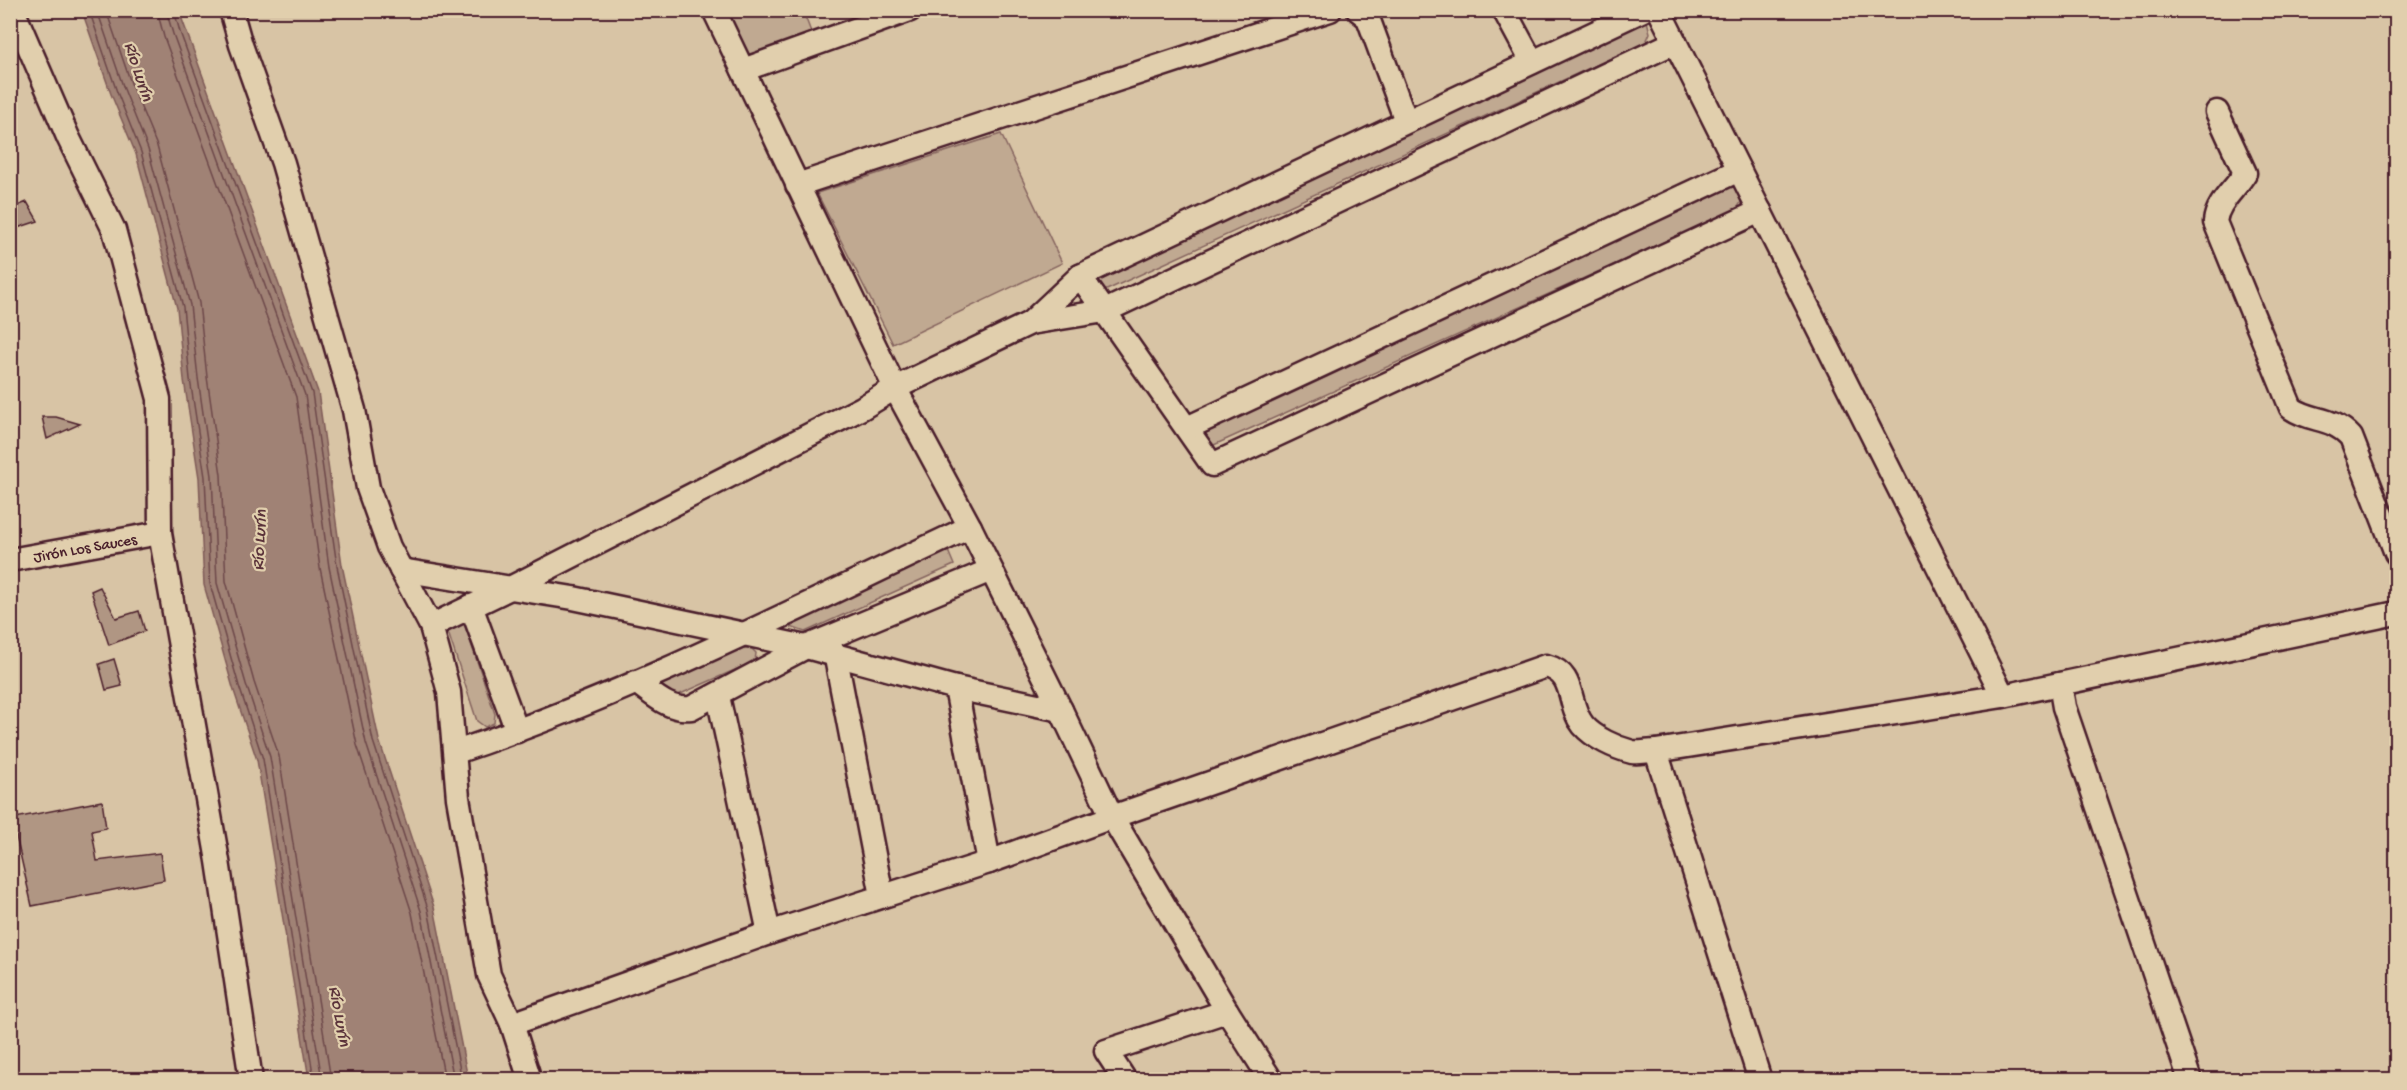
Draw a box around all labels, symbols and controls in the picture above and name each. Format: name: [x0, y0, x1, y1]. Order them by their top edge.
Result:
water label: Río Lurín: [118, 40, 157, 104]
water label: Río Lurín: [248, 509, 273, 571]
street label: Jirón Los Sauces: [32, 531, 140, 569]
water label: Río Lurín: [323, 985, 354, 1049]

